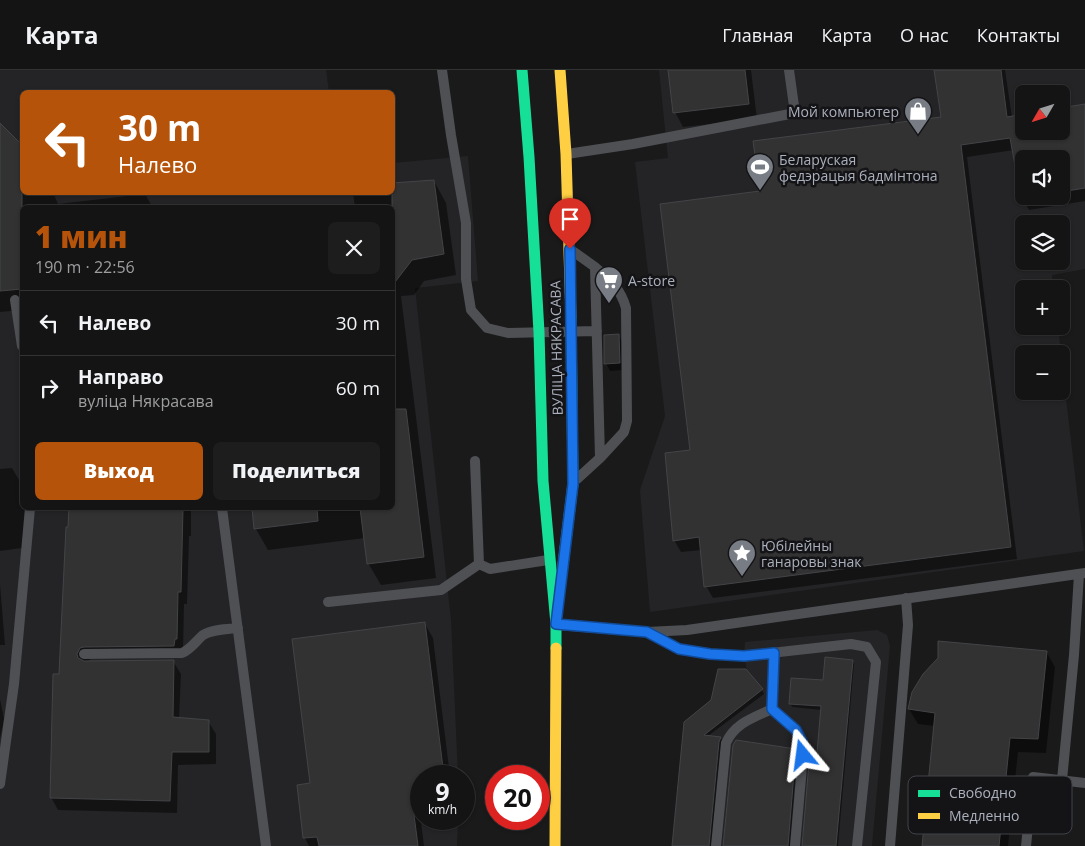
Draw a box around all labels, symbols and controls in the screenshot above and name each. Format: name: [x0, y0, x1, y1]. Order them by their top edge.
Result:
text: Карта: [25, 18, 99, 51]
text: Главная: [722, 23, 794, 47]
text: Карта: [822, 23, 872, 47]
text: О нас: [900, 23, 949, 47]
text: Контакты: [977, 23, 1060, 47]
north arrow: [1015, 85, 1070, 140]
map controls: [1015, 85, 1070, 400]
shop icon: Мой компьютер: [903, 96, 933, 135]
place label: Мой компьютер: [788, 102, 899, 121]
text: 30 m: [118, 104, 201, 151]
icon: left: [35, 110, 100, 175]
text: Налево: [118, 149, 197, 179]
place label: Беларуская федэрацыя бадмінтона: [779, 150, 938, 185]
button: sound: [1015, 150, 1070, 205]
sports icon: Беларуская федэрацыя бадмінтона: [745, 152, 775, 191]
pin: [549, 198, 591, 249]
icon: arrive: [556, 205, 584, 233]
button: layers: [1015, 215, 1070, 270]
text: 1 мин: [35, 216, 128, 257]
button: close: [328, 222, 380, 274]
text: 190 m · 22:56: [35, 256, 135, 278]
supermarket icon: А-store: [594, 265, 624, 304]
place label: А-store: [628, 271, 675, 290]
street label: ВУЛІЦА НЯКРАСАВА: [545, 280, 567, 416]
button: +: [1015, 280, 1070, 335]
icon: left: [35, 309, 63, 337]
text: Налево: [78, 310, 151, 336]
text: 30 m: [336, 310, 380, 336]
button: −: [1015, 345, 1070, 400]
text: Направо: [78, 364, 164, 390]
icon: right: [35, 374, 63, 402]
text: 60 m: [336, 375, 380, 401]
text: вуліца Някрасава: [78, 390, 214, 412]
button: Выход: [35, 442, 203, 500]
button: Поделиться: [213, 442, 380, 500]
place label: Юбілейны ганаровы знак: [761, 536, 862, 571]
place icon: Юбілейны ганаровы знак: [727, 538, 757, 577]
position arrow: [776, 728, 828, 780]
speed limit sign: 20: [485, 765, 550, 830]
text: 9: [435, 774, 450, 808]
legend: [908, 776, 1072, 834]
text: Свободно: [949, 783, 1016, 802]
text: km/h: [428, 801, 457, 818]
text: Медленно: [949, 806, 1020, 825]

